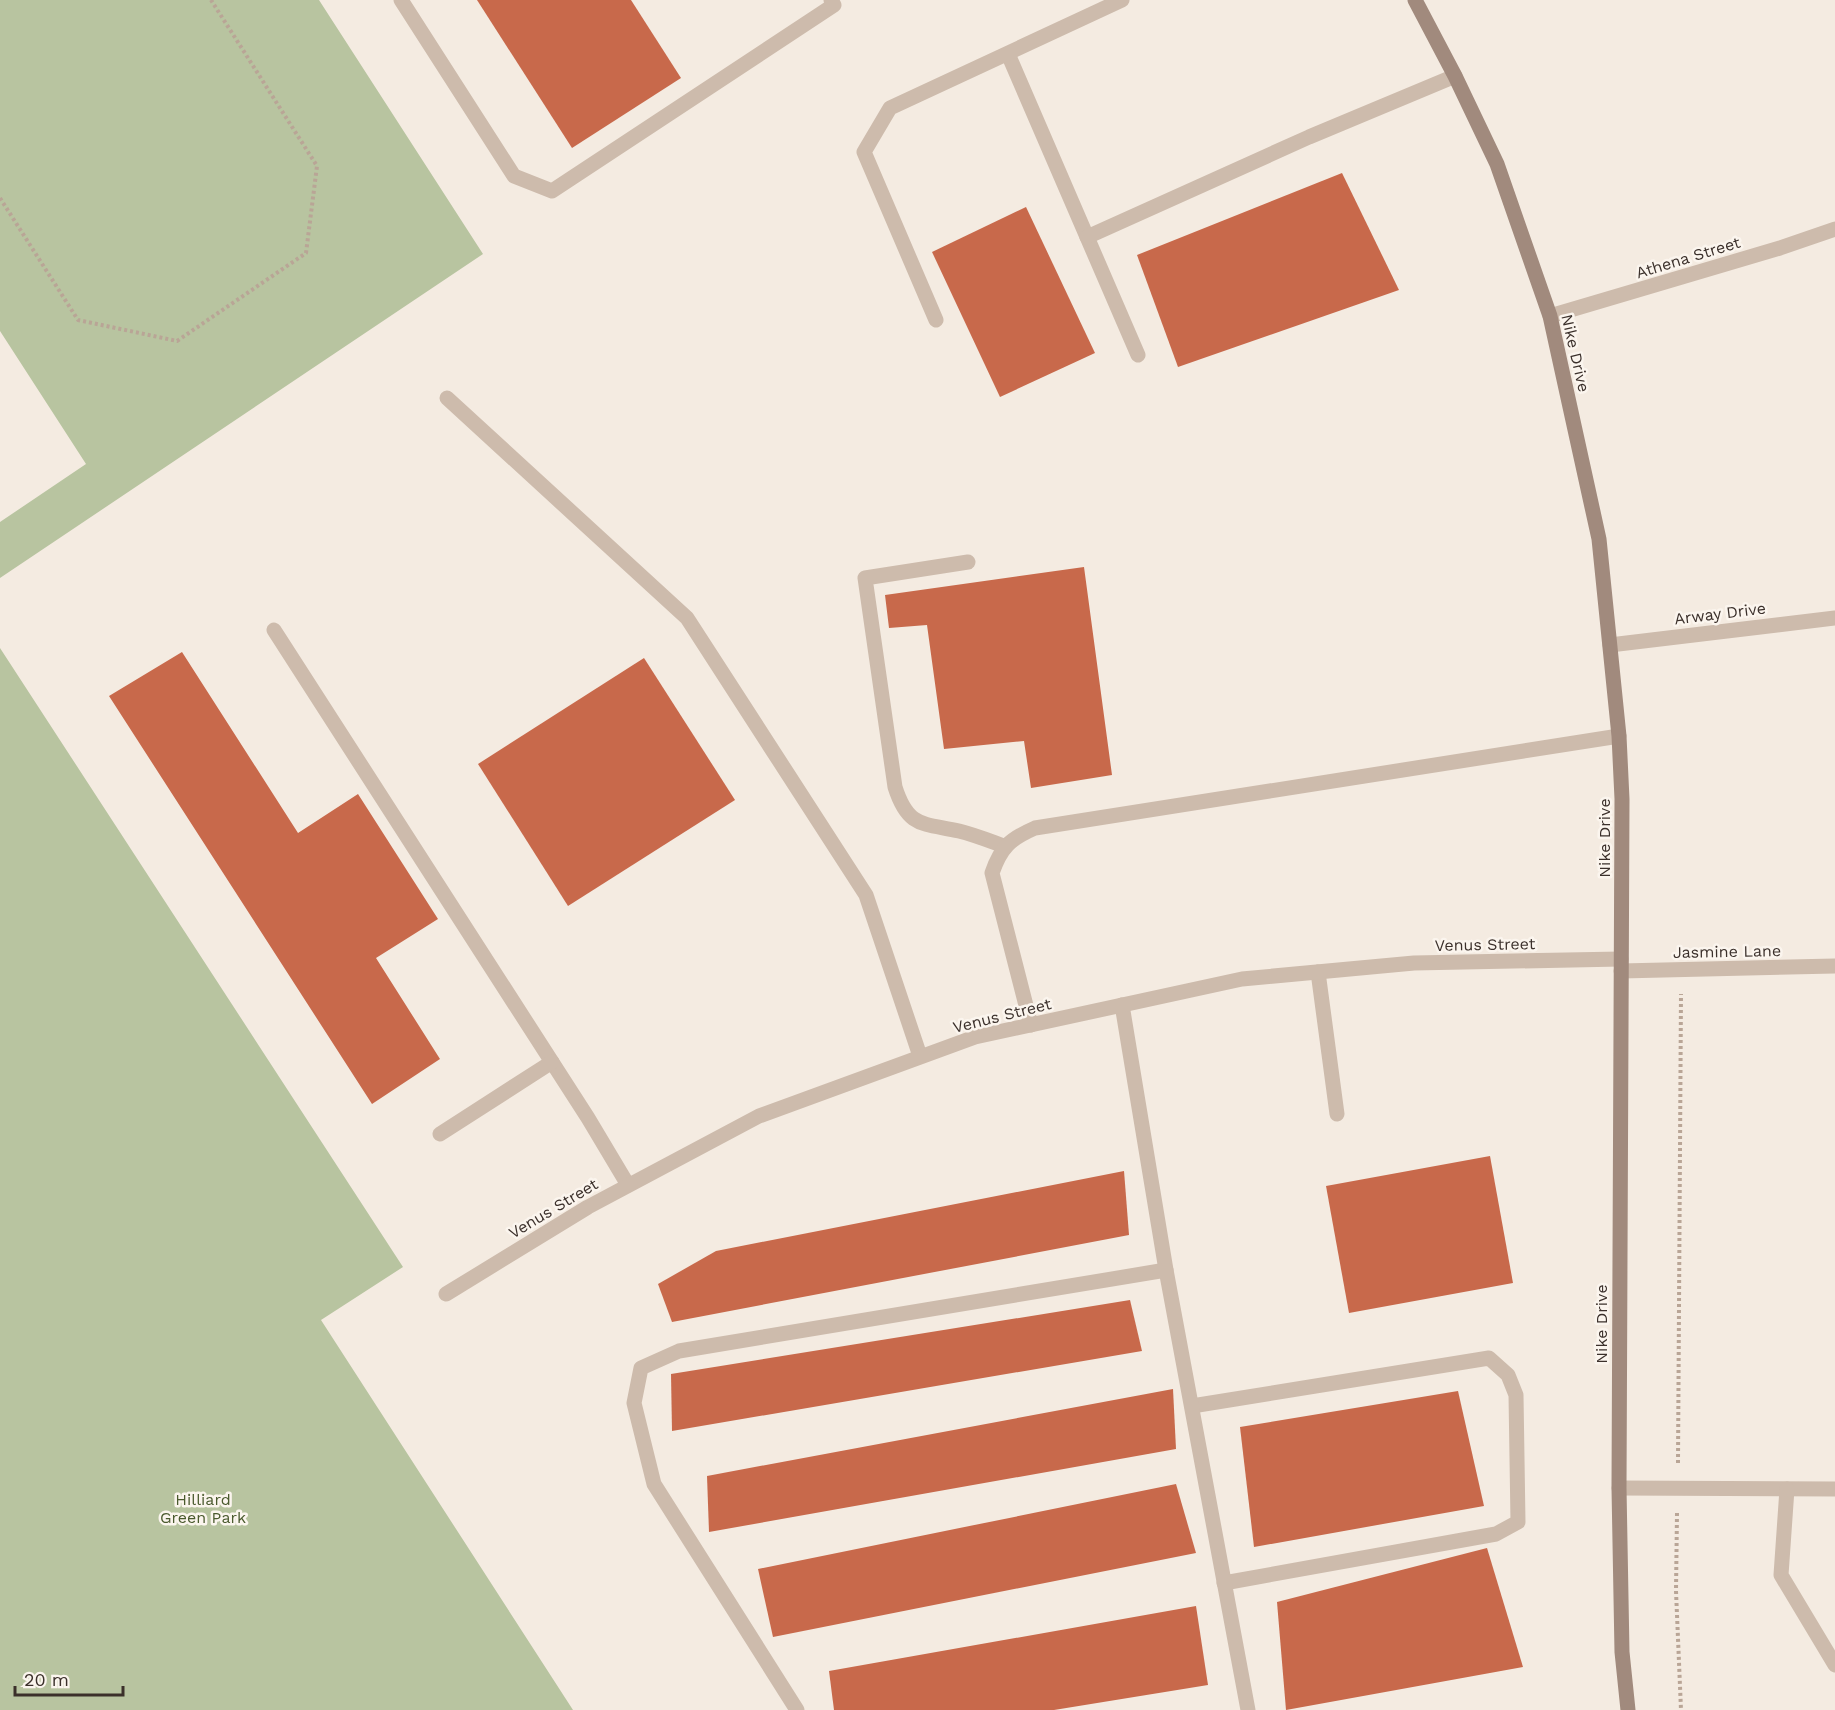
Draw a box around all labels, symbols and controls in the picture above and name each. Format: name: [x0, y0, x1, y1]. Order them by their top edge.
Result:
street label: Athena Street: [1634, 233, 1743, 282]
street label: Nike Drive: [1557, 312, 1594, 394]
street label: Arway Drive: [1673, 598, 1767, 629]
street label: Nike Drive: [1595, 798, 1614, 878]
street label: Venus Street: [1434, 934, 1536, 955]
street label: Jasmine Lane: [1673, 941, 1781, 962]
street label: Venus Street: [951, 994, 1054, 1037]
street label: Venus Street: [505, 1174, 602, 1243]
street label: Nike Drive: [1592, 1284, 1611, 1364]
park label: Hilliard Green Park: [160, 1490, 246, 1527]
scale bar: [15, 1659, 123, 1697]
text: 20 m: [24, 1669, 69, 1690]

